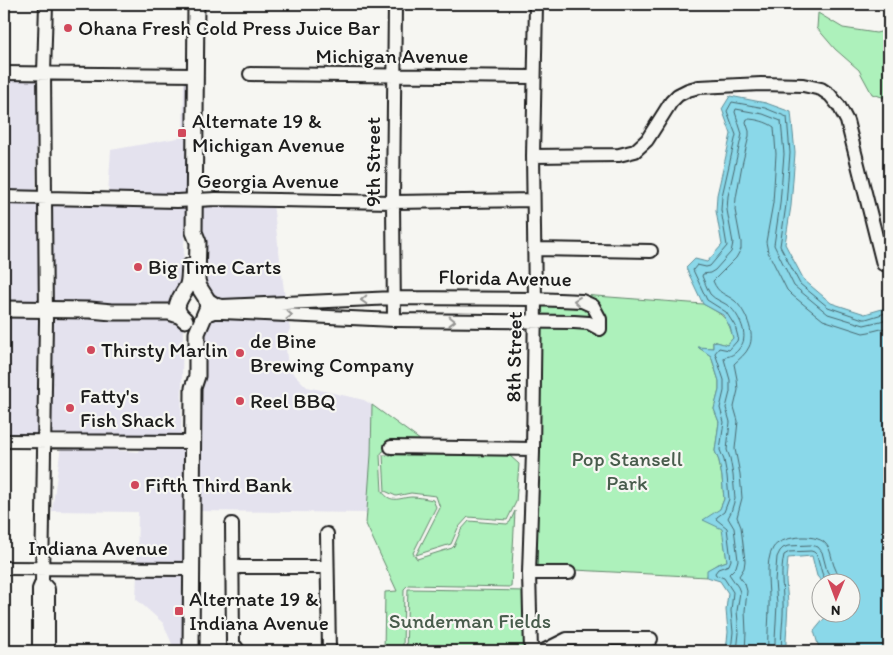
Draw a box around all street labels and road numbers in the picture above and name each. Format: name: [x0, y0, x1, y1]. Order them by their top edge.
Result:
street label: Michigan Avenue: [316, 43, 468, 68]
street label: 9th Street: [360, 117, 385, 207]
street label: Georgia Avenue: [197, 168, 339, 193]
street label: Florida Avenue: [438, 264, 572, 291]
street label: 8th Street: [500, 311, 527, 403]
street label: Indiana Avenue: [28, 535, 168, 560]

